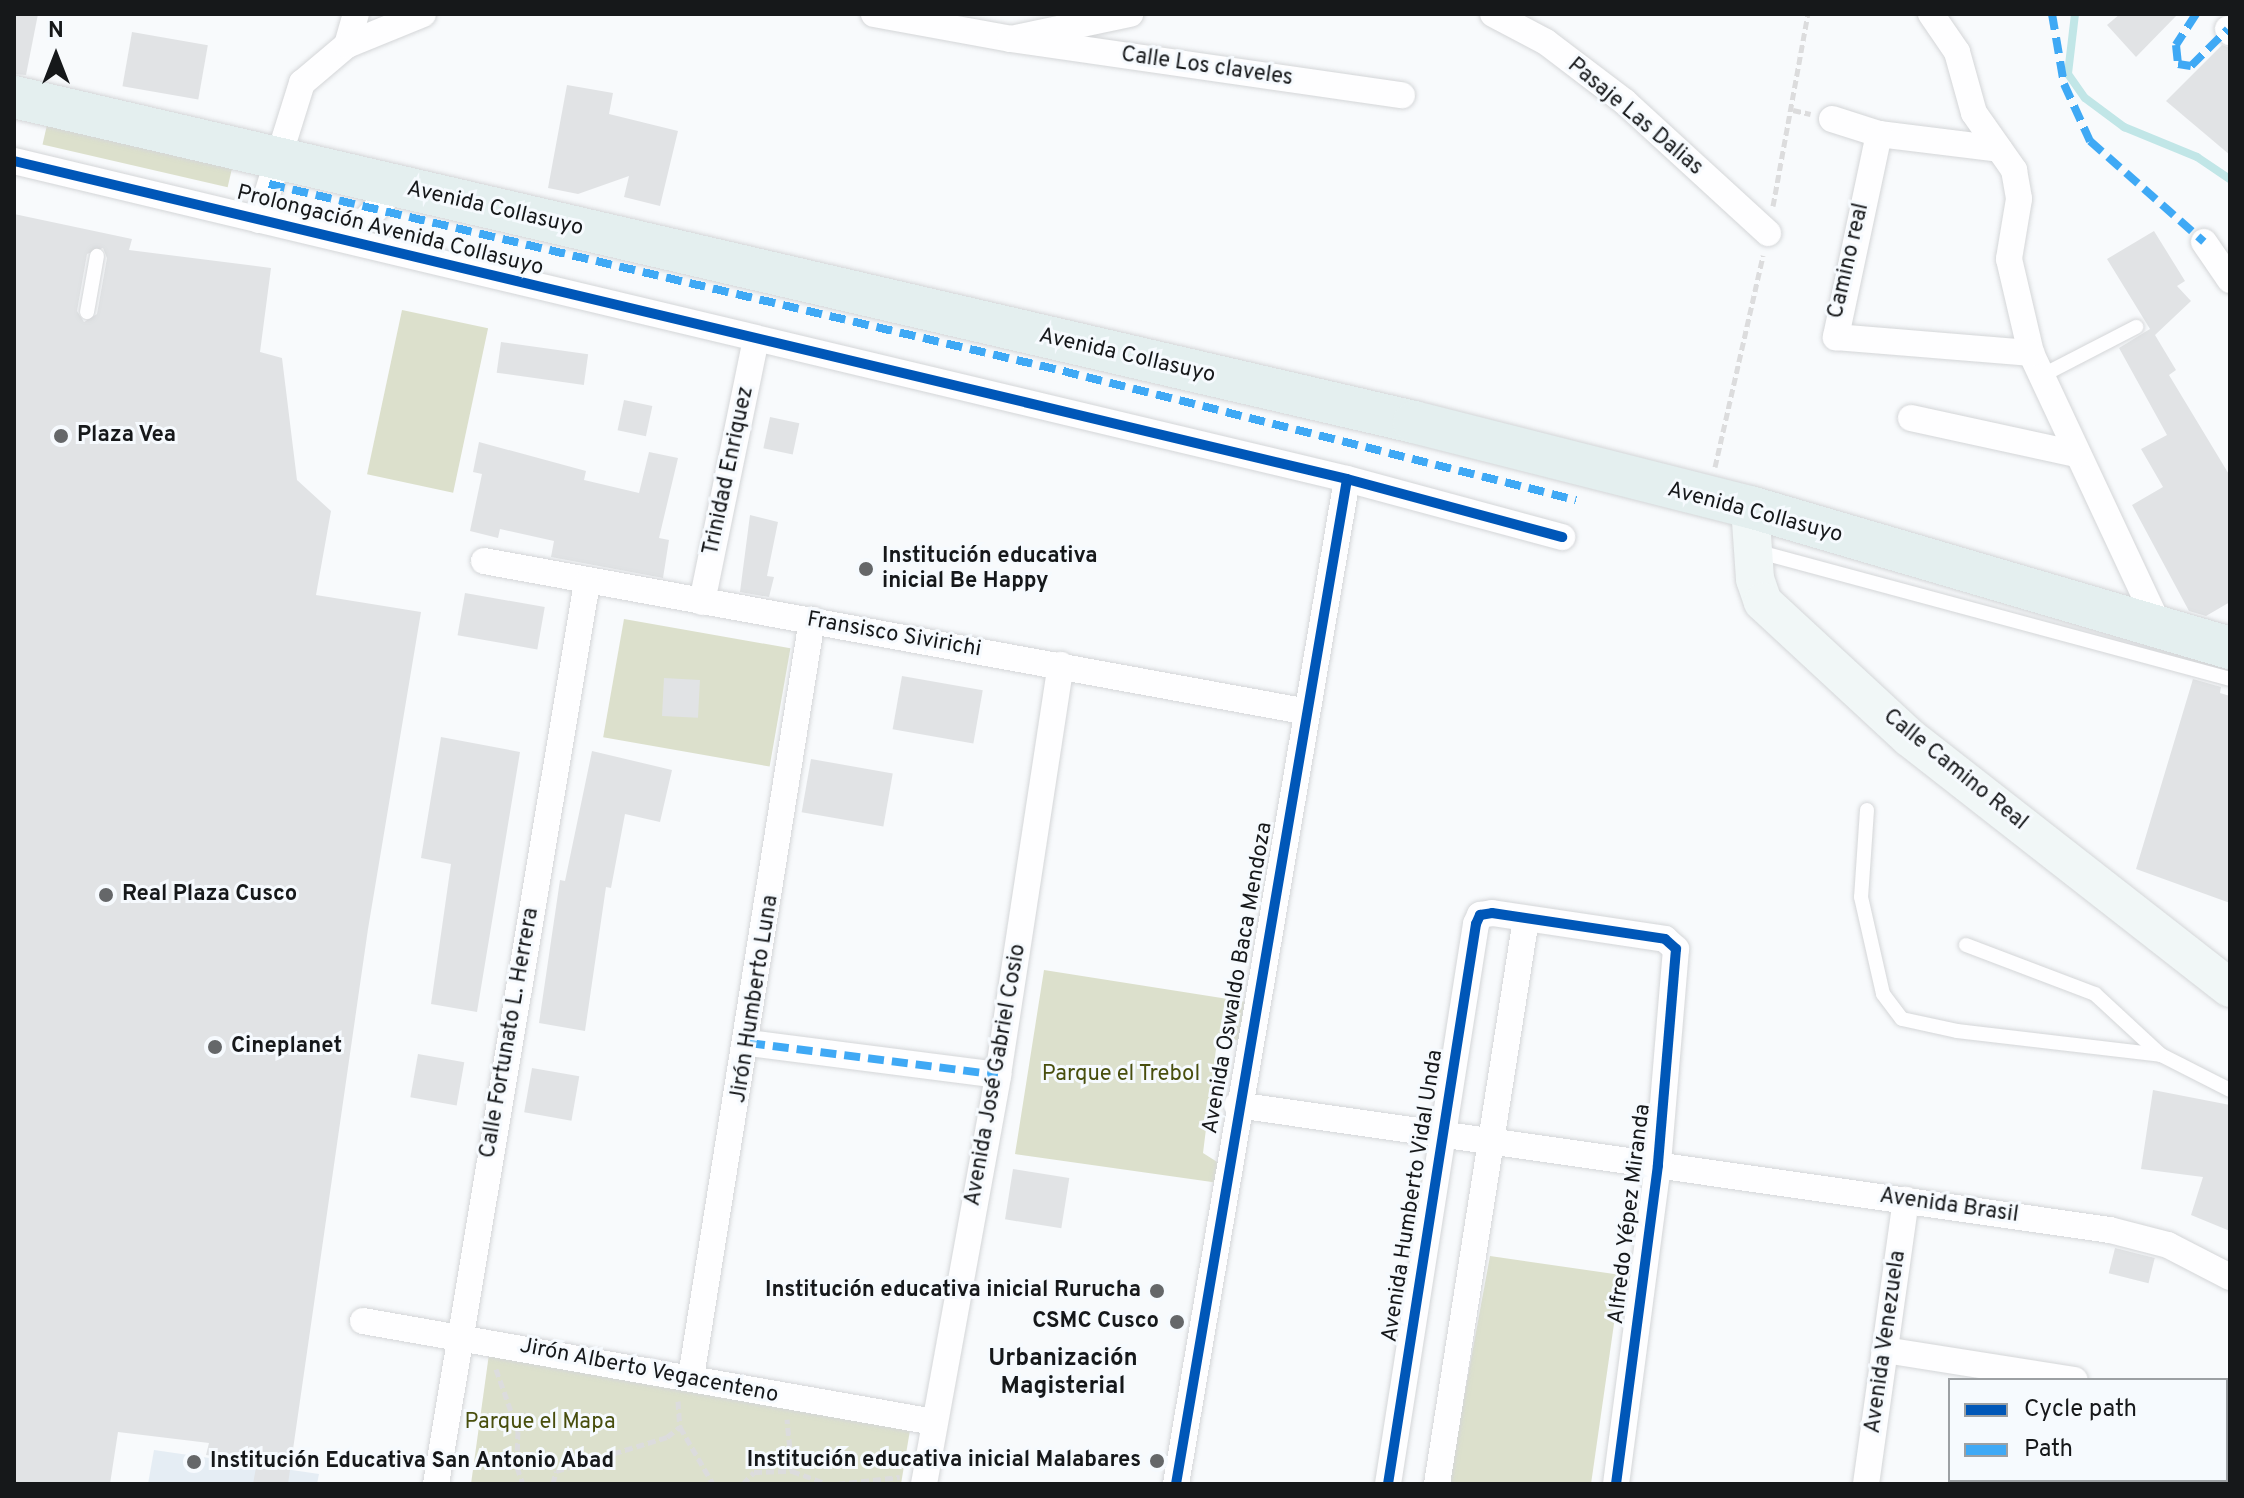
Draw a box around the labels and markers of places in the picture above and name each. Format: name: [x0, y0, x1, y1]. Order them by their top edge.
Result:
place label: Plaza Vea: [77, 423, 177, 449]
marker: Plaza Vea: [52, 427, 70, 445]
place label: Institución educativa inicial Be Happy: [882, 543, 1098, 594]
marker: Institución educativa inicial Be Happy: [857, 560, 875, 578]
place label: Real Plaza Cusco: [122, 882, 297, 908]
marker: Real Plaza Cusco: [97, 886, 115, 904]
place label: Cineplanet: [231, 1034, 342, 1060]
marker: Cineplanet: [206, 1038, 224, 1056]
place label: Institución educativa inicial Rurucha: [765, 1278, 1141, 1304]
marker: Institución educativa inicial Rurucha: [1148, 1282, 1166, 1300]
place label: CSMC Cusco: [1032, 1309, 1159, 1335]
marker: CSMC Cusco: [1166, 1311, 1188, 1333]
place label: Institución educativa inicial Malabares: [747, 1448, 1141, 1474]
place label: Institución Educativa San Antonio Abad: [210, 1449, 616, 1475]
marker: Institución educativa inicial Malabares: [1148, 1452, 1166, 1470]
marker: Institución Educativa San Antonio Abad: [185, 1453, 203, 1471]

